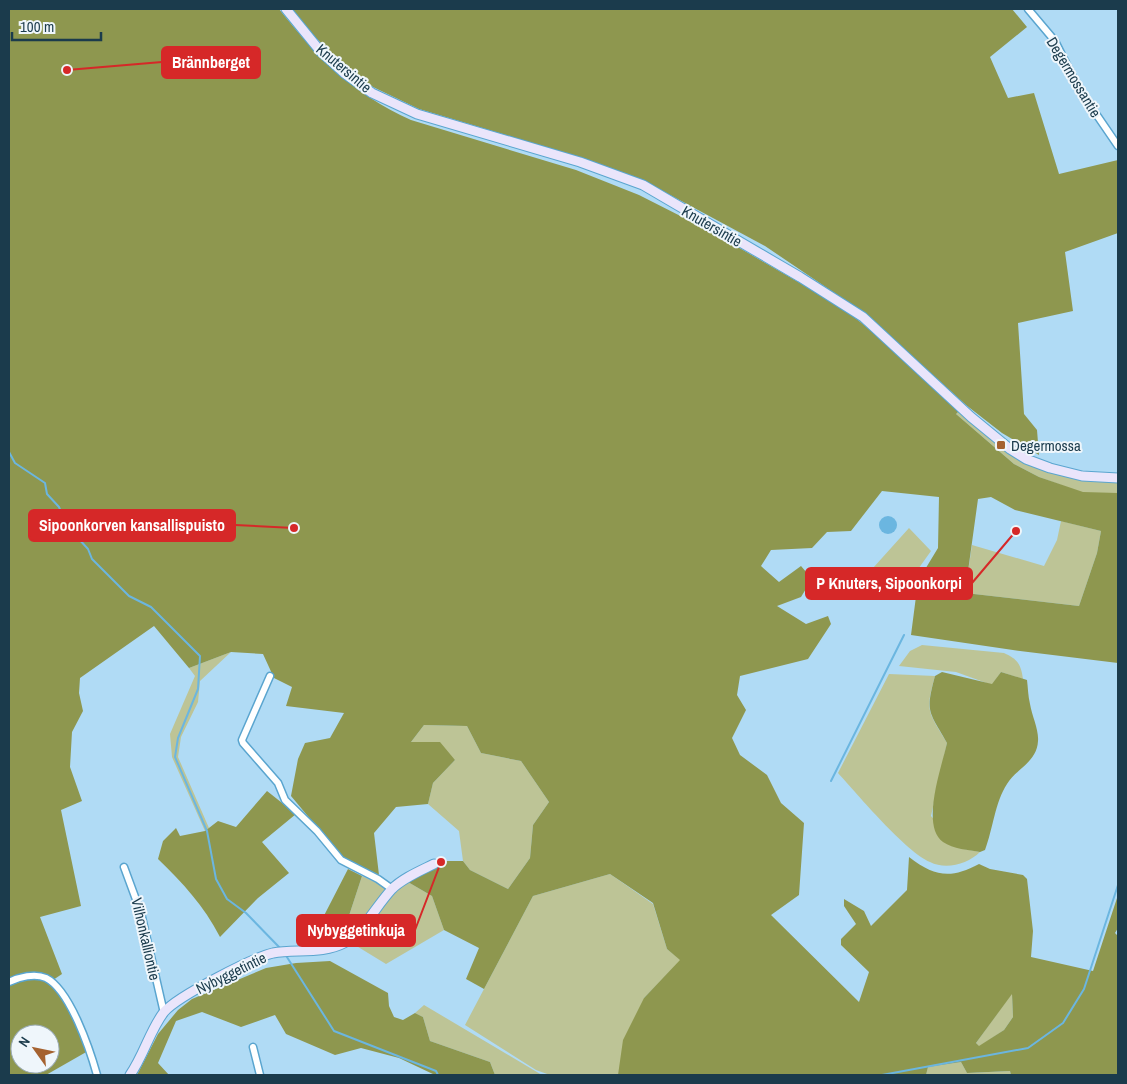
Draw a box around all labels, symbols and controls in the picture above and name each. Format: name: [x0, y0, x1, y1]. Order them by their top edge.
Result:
scale bar: [12, 10, 101, 42]
text: 100 m: [20, 16, 54, 37]
street label: Degermossantie: [1042, 33, 1106, 121]
street label: Knutersintie: [312, 39, 376, 97]
callout: Brännberget: [162, 47, 260, 78]
text: Brännberget: [172, 51, 251, 73]
street label: Knutersintie: [678, 200, 746, 252]
place label: Degermossa: [1011, 435, 1081, 456]
marker: Degermossa: [995, 439, 1007, 451]
callout: Sipoonkorven kansallispuisto: [29, 510, 235, 541]
text: Sipoonkorven kansallispuisto: [39, 514, 225, 536]
callout: P Knuters, Sipoonkorpi: [806, 568, 972, 599]
text: P Knuters, Sipoonkorpi: [816, 572, 962, 594]
street label: Vilhonkalliontie: [126, 896, 166, 982]
callout: Nybyggetinkuja: [297, 915, 415, 946]
text: Nybyggetinkuja: [307, 919, 406, 941]
street label: Nybyggetintie: [192, 947, 270, 999]
north arrow: [10, 1024, 60, 1074]
text: N: [14, 1034, 34, 1050]

